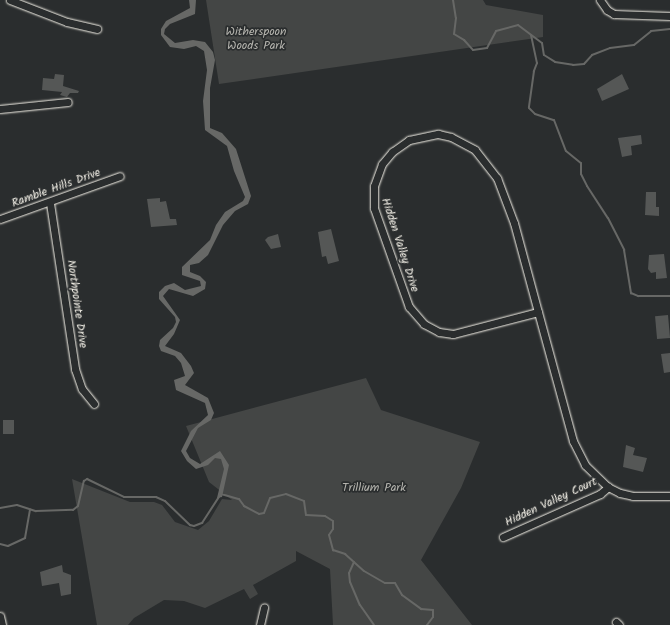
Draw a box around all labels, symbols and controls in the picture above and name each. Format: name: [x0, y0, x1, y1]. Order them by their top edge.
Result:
park label: Witherspoon Woods Park: [226, 25, 286, 53]
street label: Ramble Hills Drive: [10, 165, 102, 211]
street label: Hidden Valley Drive: [378, 196, 422, 294]
street label: Northpointe Drive: [64, 259, 90, 349]
street label: Hidden Valley Court: [503, 474, 599, 530]
park label: Trillium Park: [342, 481, 406, 495]

